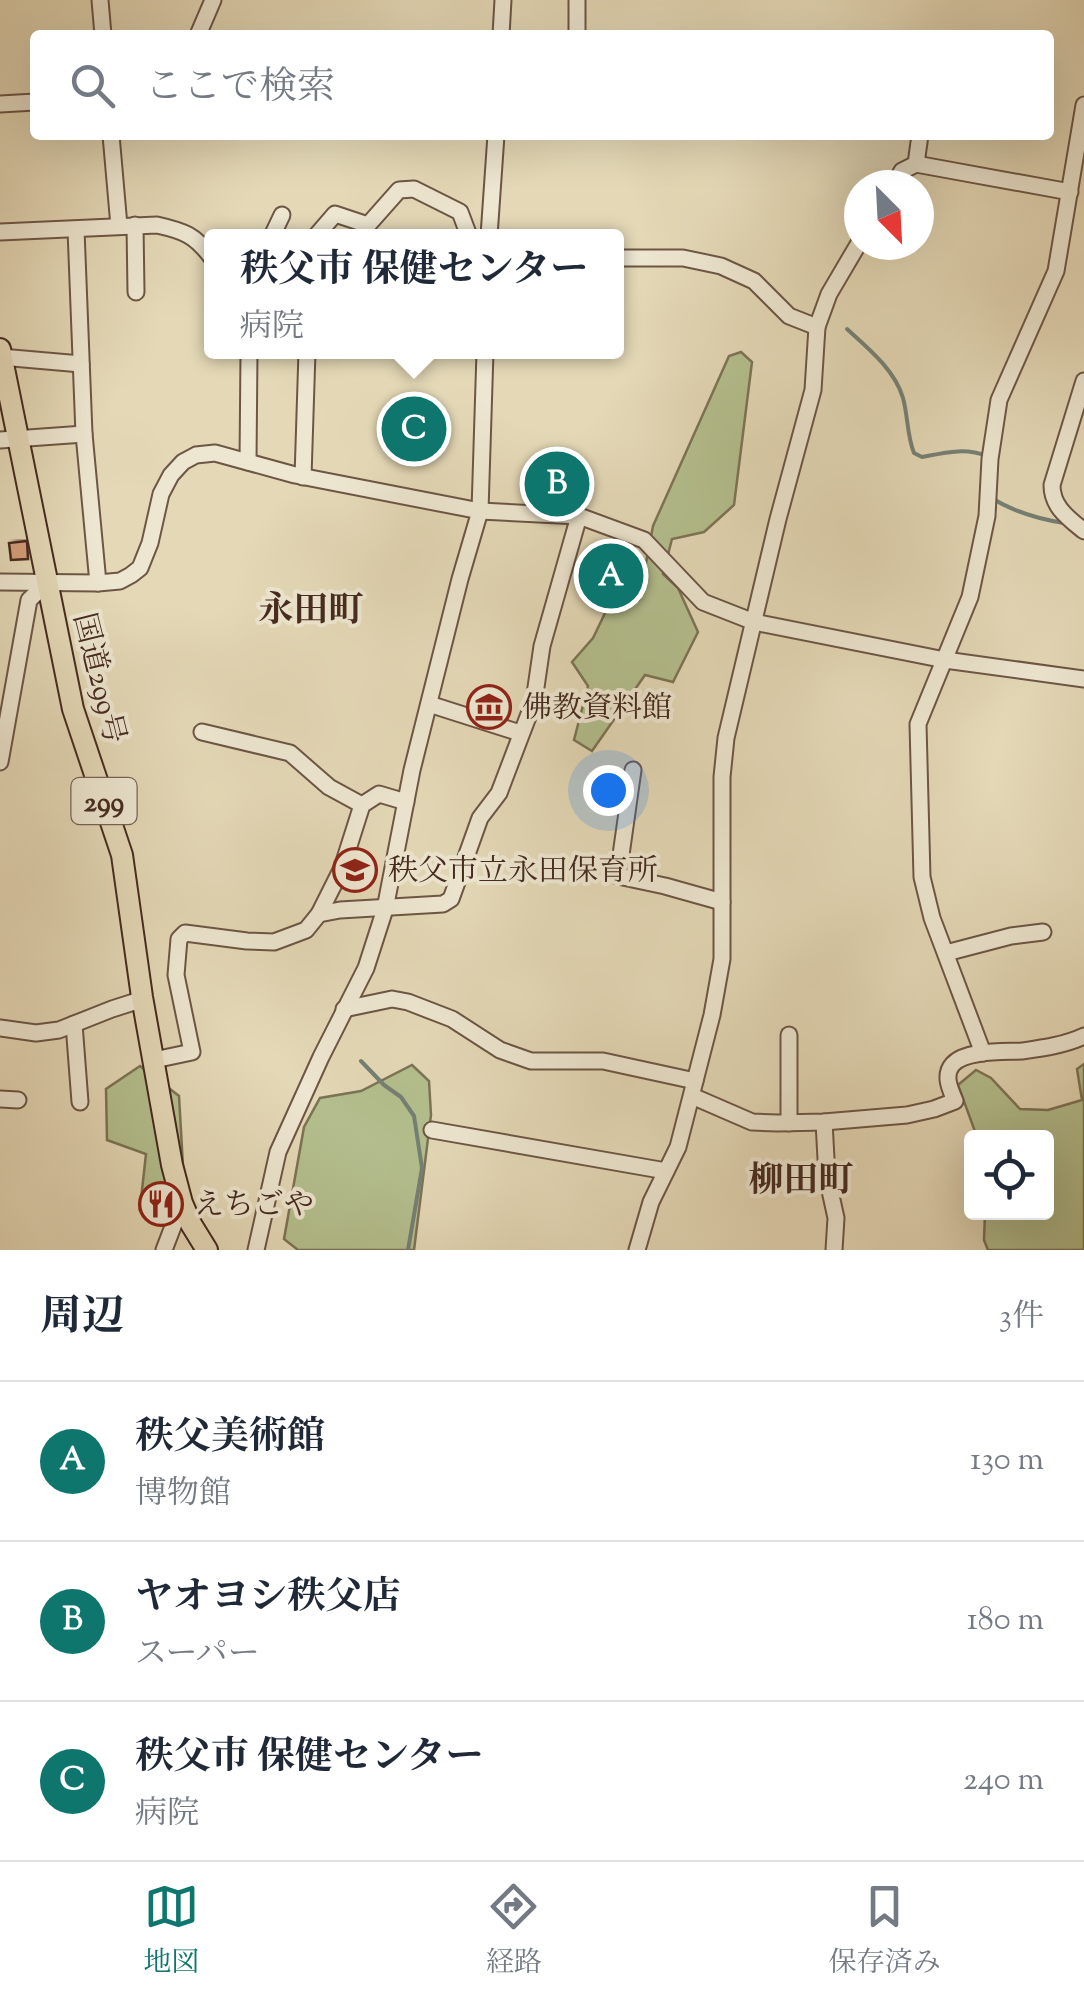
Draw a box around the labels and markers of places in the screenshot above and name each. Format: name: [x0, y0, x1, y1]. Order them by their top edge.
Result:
pin: C: [382, 392, 446, 466]
pin: B: [524, 446, 590, 522]
pin: A: [578, 538, 644, 614]
museum icon: 佛教資料館: [466, 684, 512, 730]
place label: 佛教資料館: [522, 688, 672, 731]
school or university icon: 秩父市立永田保育所: [332, 847, 378, 893]
place label: 秩父市立永田保育所: [388, 851, 658, 894]
restaurant icon: えちごや: [138, 1181, 184, 1227]
place label: えちごや: [194, 1185, 314, 1228]

